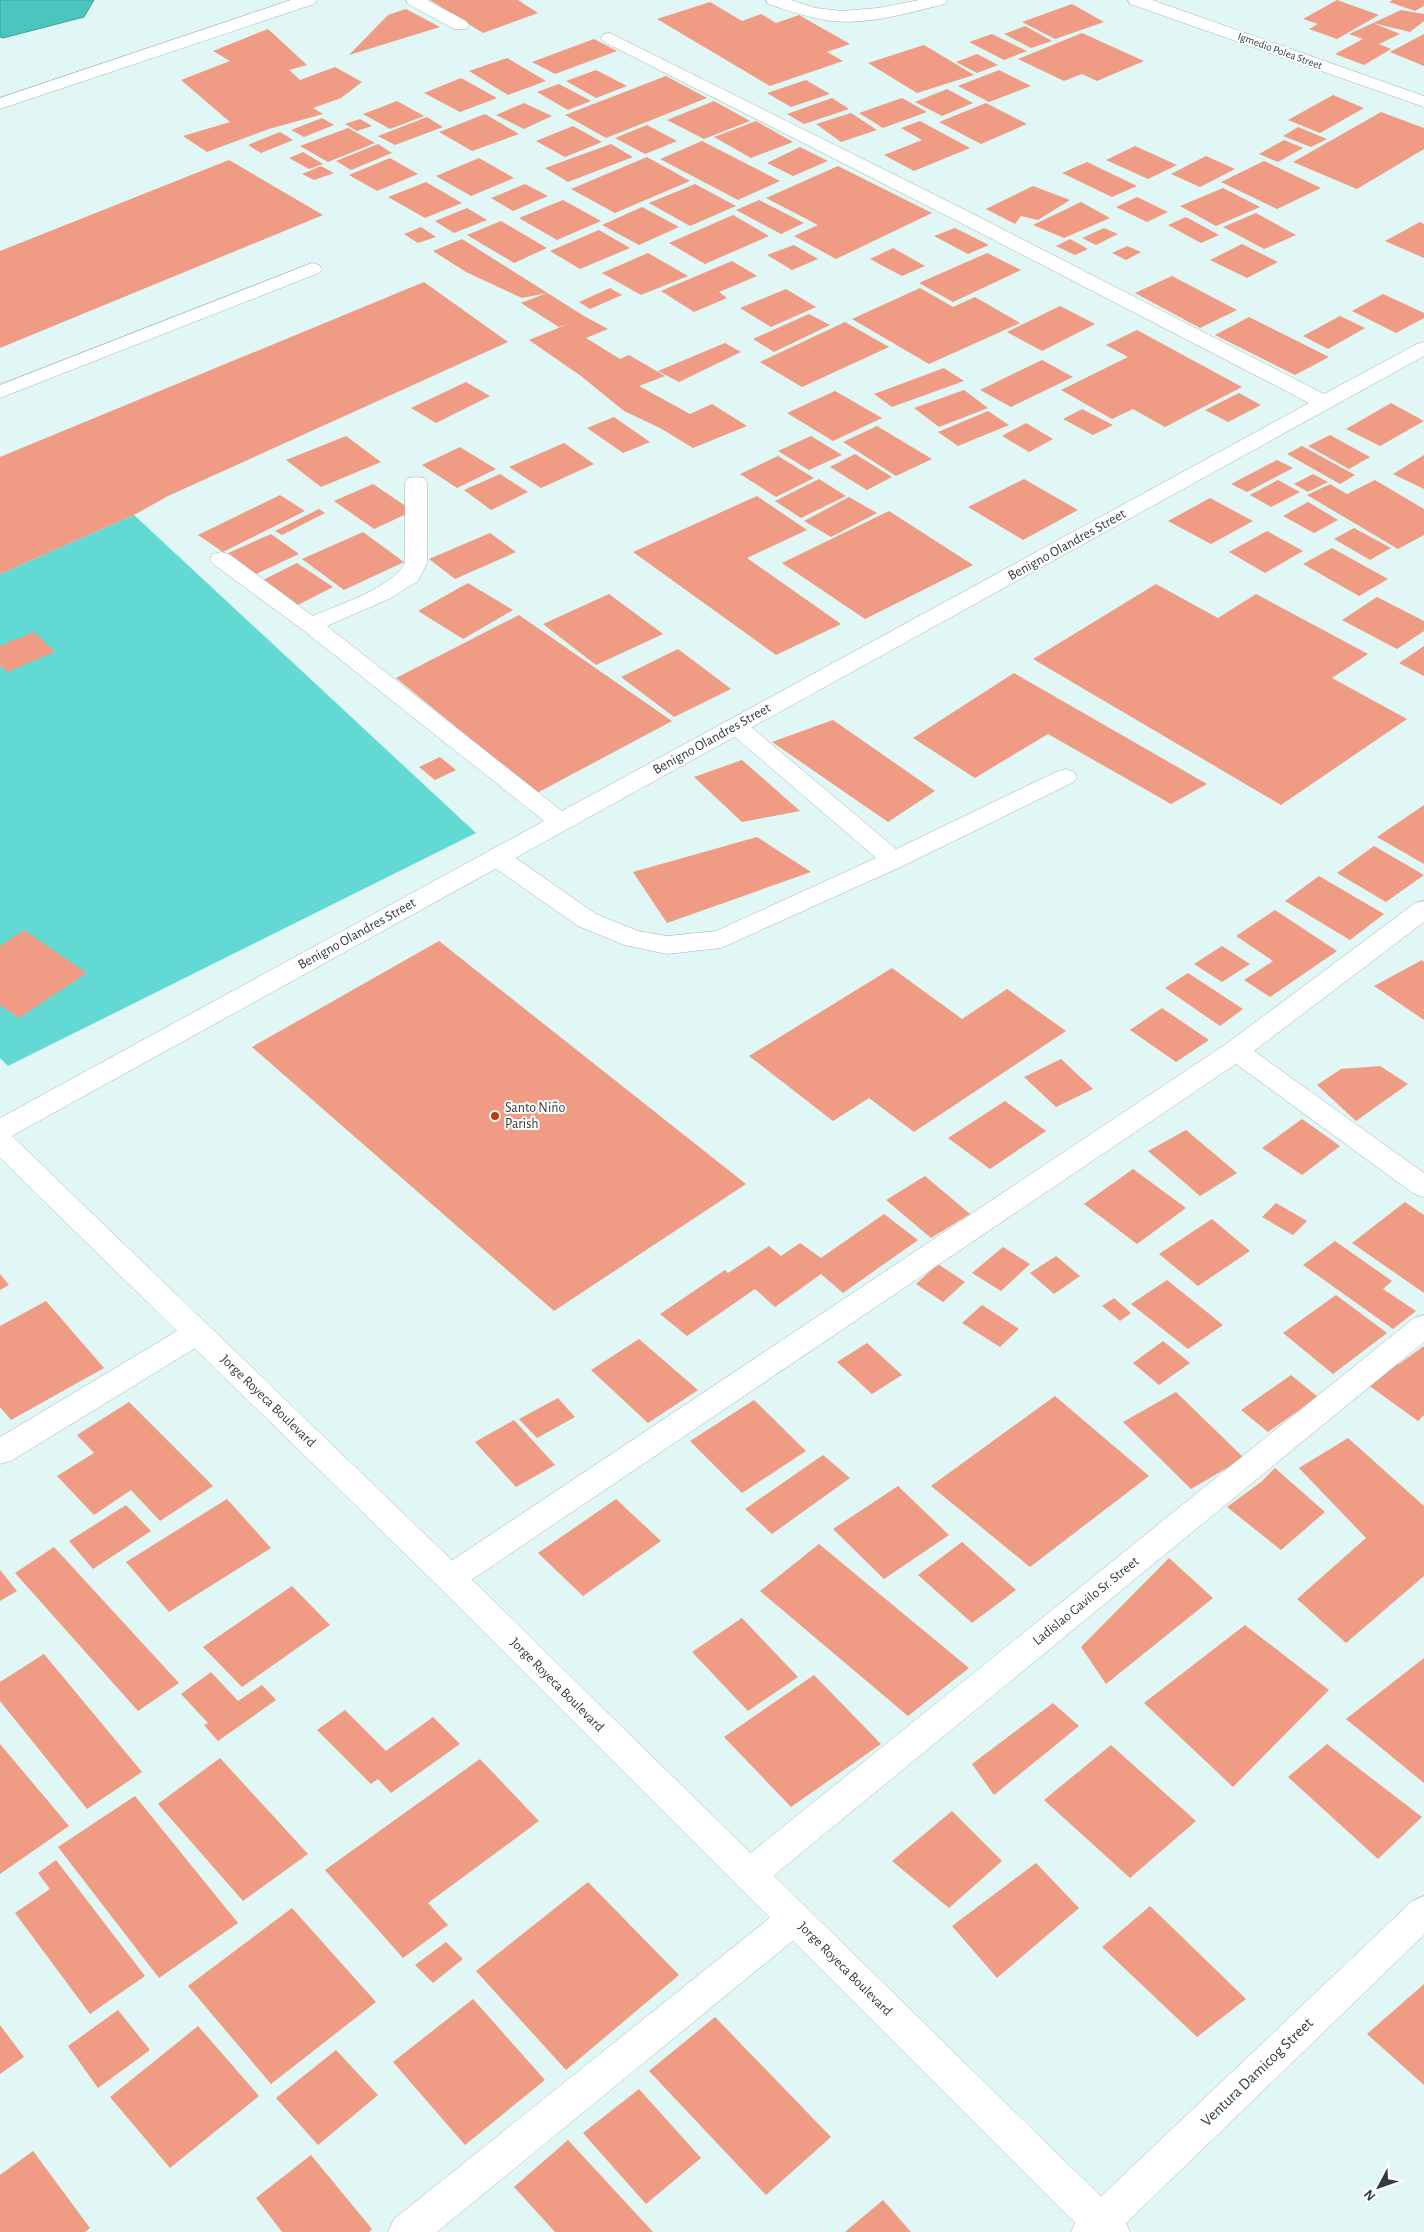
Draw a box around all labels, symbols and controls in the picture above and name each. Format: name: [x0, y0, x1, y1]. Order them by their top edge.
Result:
street label: Igmedio Polea Street: [1236, 31, 1324, 72]
street label: Benigno Olandres Street: [1006, 507, 1129, 583]
street label: Benigno Olandres Street: [651, 701, 774, 777]
street label: Benigno Olandres Street: [296, 896, 419, 972]
place label: Santo Niño Parish: [505, 1101, 566, 1131]
marker: Santo Niño Parish: [489, 1110, 501, 1122]
street label: Jorge Royeca Boulevard: [218, 1352, 318, 1450]
street label: Ladislao Gavilo Sr. Street: [1030, 1554, 1142, 1648]
street label: Jorge Royeca Boulevard: [507, 1635, 607, 1735]
street label: Jorge Royeca Boulevard: [795, 1919, 895, 2019]
street label: Ventura Damicog Street: [1198, 2015, 1316, 2129]
north arrow: [1354, 2162, 1404, 2212]
text: N: [1361, 2187, 1378, 2203]

